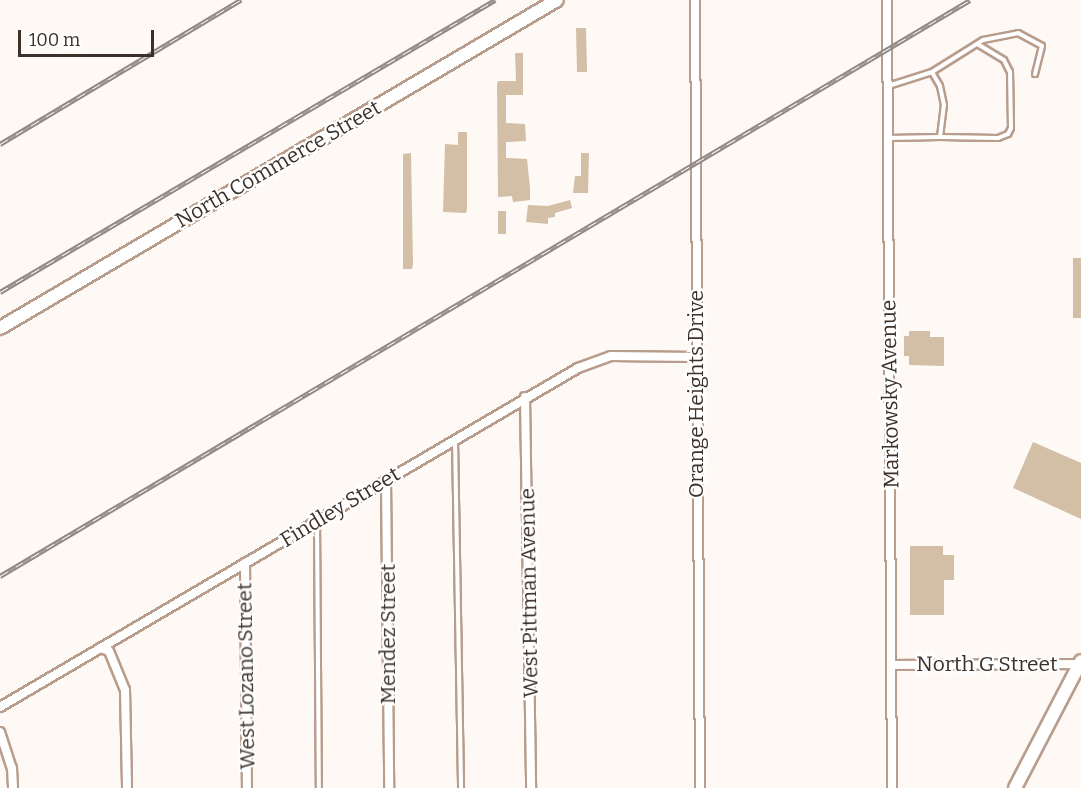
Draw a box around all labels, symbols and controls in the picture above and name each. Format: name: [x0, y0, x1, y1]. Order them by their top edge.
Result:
scale bar: [21, 18, 158, 56]
text: 100 m: [29, 29, 80, 51]
street label: North Commerce Street: [171, 95, 385, 233]
street label: Orange Heights Drive: [683, 290, 709, 498]
street label: Markowsky Avenue: [876, 299, 904, 489]
street label: Findley Street: [276, 461, 404, 553]
street label: West Pittman Avenue: [515, 488, 543, 698]
street label: Mendez Street: [375, 564, 401, 704]
street label: West Lozano Street: [232, 582, 260, 770]
street label: North G Street: [916, 651, 1058, 677]

